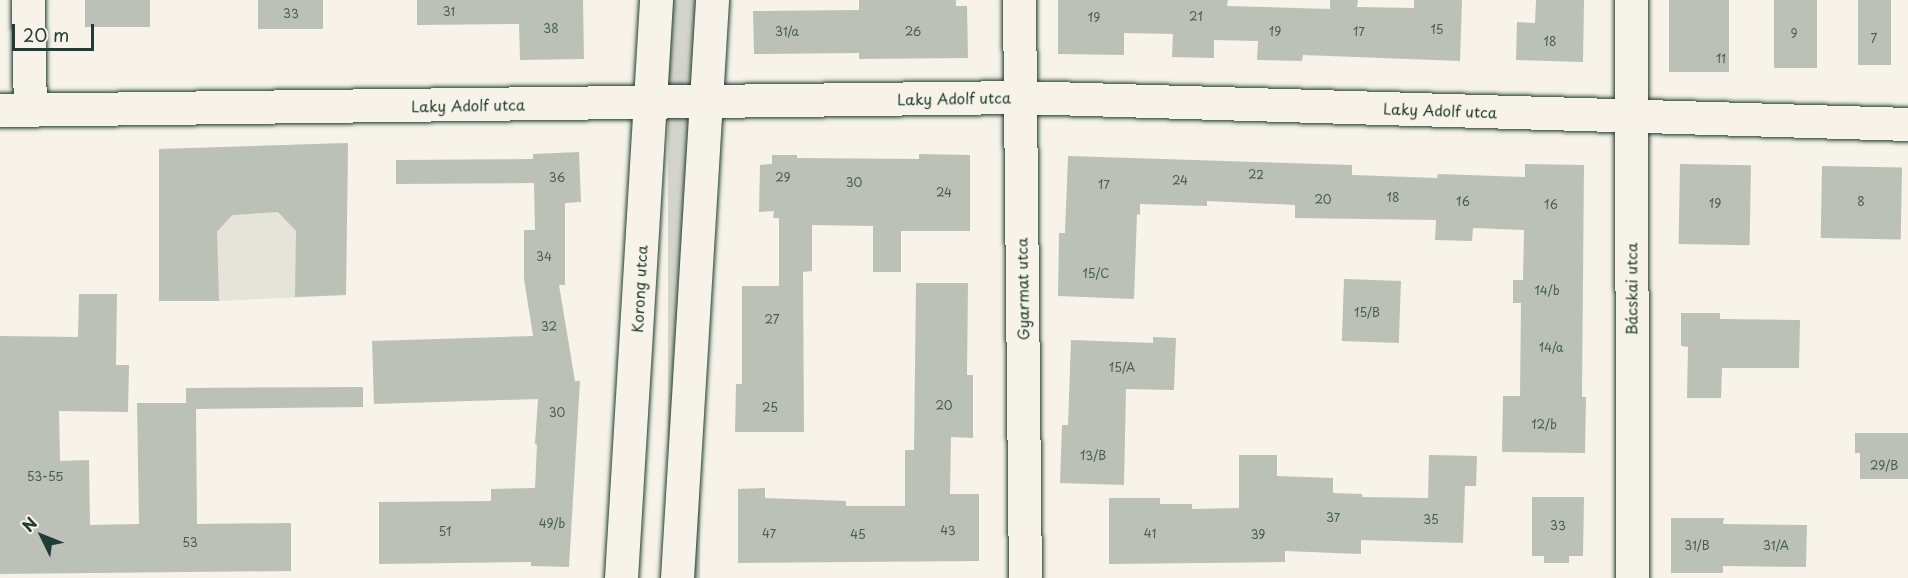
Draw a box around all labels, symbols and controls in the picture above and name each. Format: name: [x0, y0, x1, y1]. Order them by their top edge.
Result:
house number: 31: [443, 5, 455, 19]
house number: 33: [283, 7, 299, 21]
house number: 21: [1189, 10, 1203, 24]
house number: 19: [1088, 11, 1100, 25]
scale bar: [15, 12, 98, 50]
text: 20 m: [23, 21, 69, 48]
house number: 38: [543, 22, 559, 36]
house number: 15: [1430, 23, 1444, 37]
house number: 31/a: [775, 25, 799, 39]
house number: 26: [905, 25, 921, 39]
house number: 19: [1269, 25, 1281, 39]
house number: 17: [1353, 25, 1365, 39]
house number: 9: [1790, 27, 1798, 41]
house number: 7: [1871, 32, 1877, 46]
house number: 18: [1544, 35, 1556, 49]
house number: 11: [1716, 52, 1726, 66]
street label: Laky Adolf utca: [897, 88, 1011, 108]
street label: Laky Adolf utca: [411, 95, 525, 115]
street label: Laky Adolf utca: [1382, 99, 1498, 121]
house number: 22: [1248, 168, 1264, 182]
house number: 36: [549, 171, 565, 185]
house number: 29: [775, 171, 791, 185]
house number: 24: [1172, 174, 1188, 188]
house number: 30: [846, 176, 862, 190]
house number: 17: [1098, 178, 1110, 192]
house number: 24: [936, 186, 952, 200]
house number: 18: [1387, 191, 1399, 205]
house number: 20: [1314, 193, 1332, 207]
house number: 16: [1456, 195, 1470, 209]
house number: 8: [1857, 195, 1865, 209]
house number: 19: [1709, 197, 1721, 211]
house number: 16: [1544, 198, 1558, 212]
street label: Gyarmat utca: [1012, 237, 1032, 341]
street label: Bácskai utca: [1622, 242, 1640, 336]
street label: Korong utca: [628, 245, 650, 333]
house number: 34: [536, 250, 552, 264]
house number: 15/C: [1082, 267, 1110, 281]
house number: 14/b: [1534, 284, 1560, 298]
house number: 15/B: [1354, 306, 1380, 320]
house number: 27: [765, 313, 779, 327]
house number: 32: [541, 320, 557, 334]
house number: 14/a: [1539, 341, 1563, 355]
house number: 15/A: [1109, 361, 1135, 375]
house number: 20: [935, 399, 953, 413]
house number: 25: [762, 401, 778, 415]
house number: 30: [549, 406, 565, 420]
house number: 12/b: [1531, 418, 1557, 432]
house number: 13/B: [1080, 449, 1106, 463]
house number: 29/B: [1870, 459, 1898, 473]
house number: 53-55: [27, 470, 63, 484]
north arrow: [12, 506, 72, 566]
text: N: [16, 511, 42, 537]
house number: 37: [1326, 511, 1340, 525]
house number: 35: [1423, 513, 1439, 527]
house number: 49/b: [539, 517, 565, 531]
house number: 33: [1550, 519, 1566, 533]
house number: 43: [940, 524, 956, 538]
house number: 51: [439, 525, 451, 539]
house number: 47: [762, 527, 776, 541]
house number: 41: [1144, 527, 1156, 541]
house number: 45: [850, 528, 866, 542]
house number: 39: [1251, 528, 1265, 542]
house number: 53: [182, 536, 198, 550]
house number: 31/B: [1684, 539, 1710, 553]
house number: 31/A: [1763, 539, 1789, 553]

